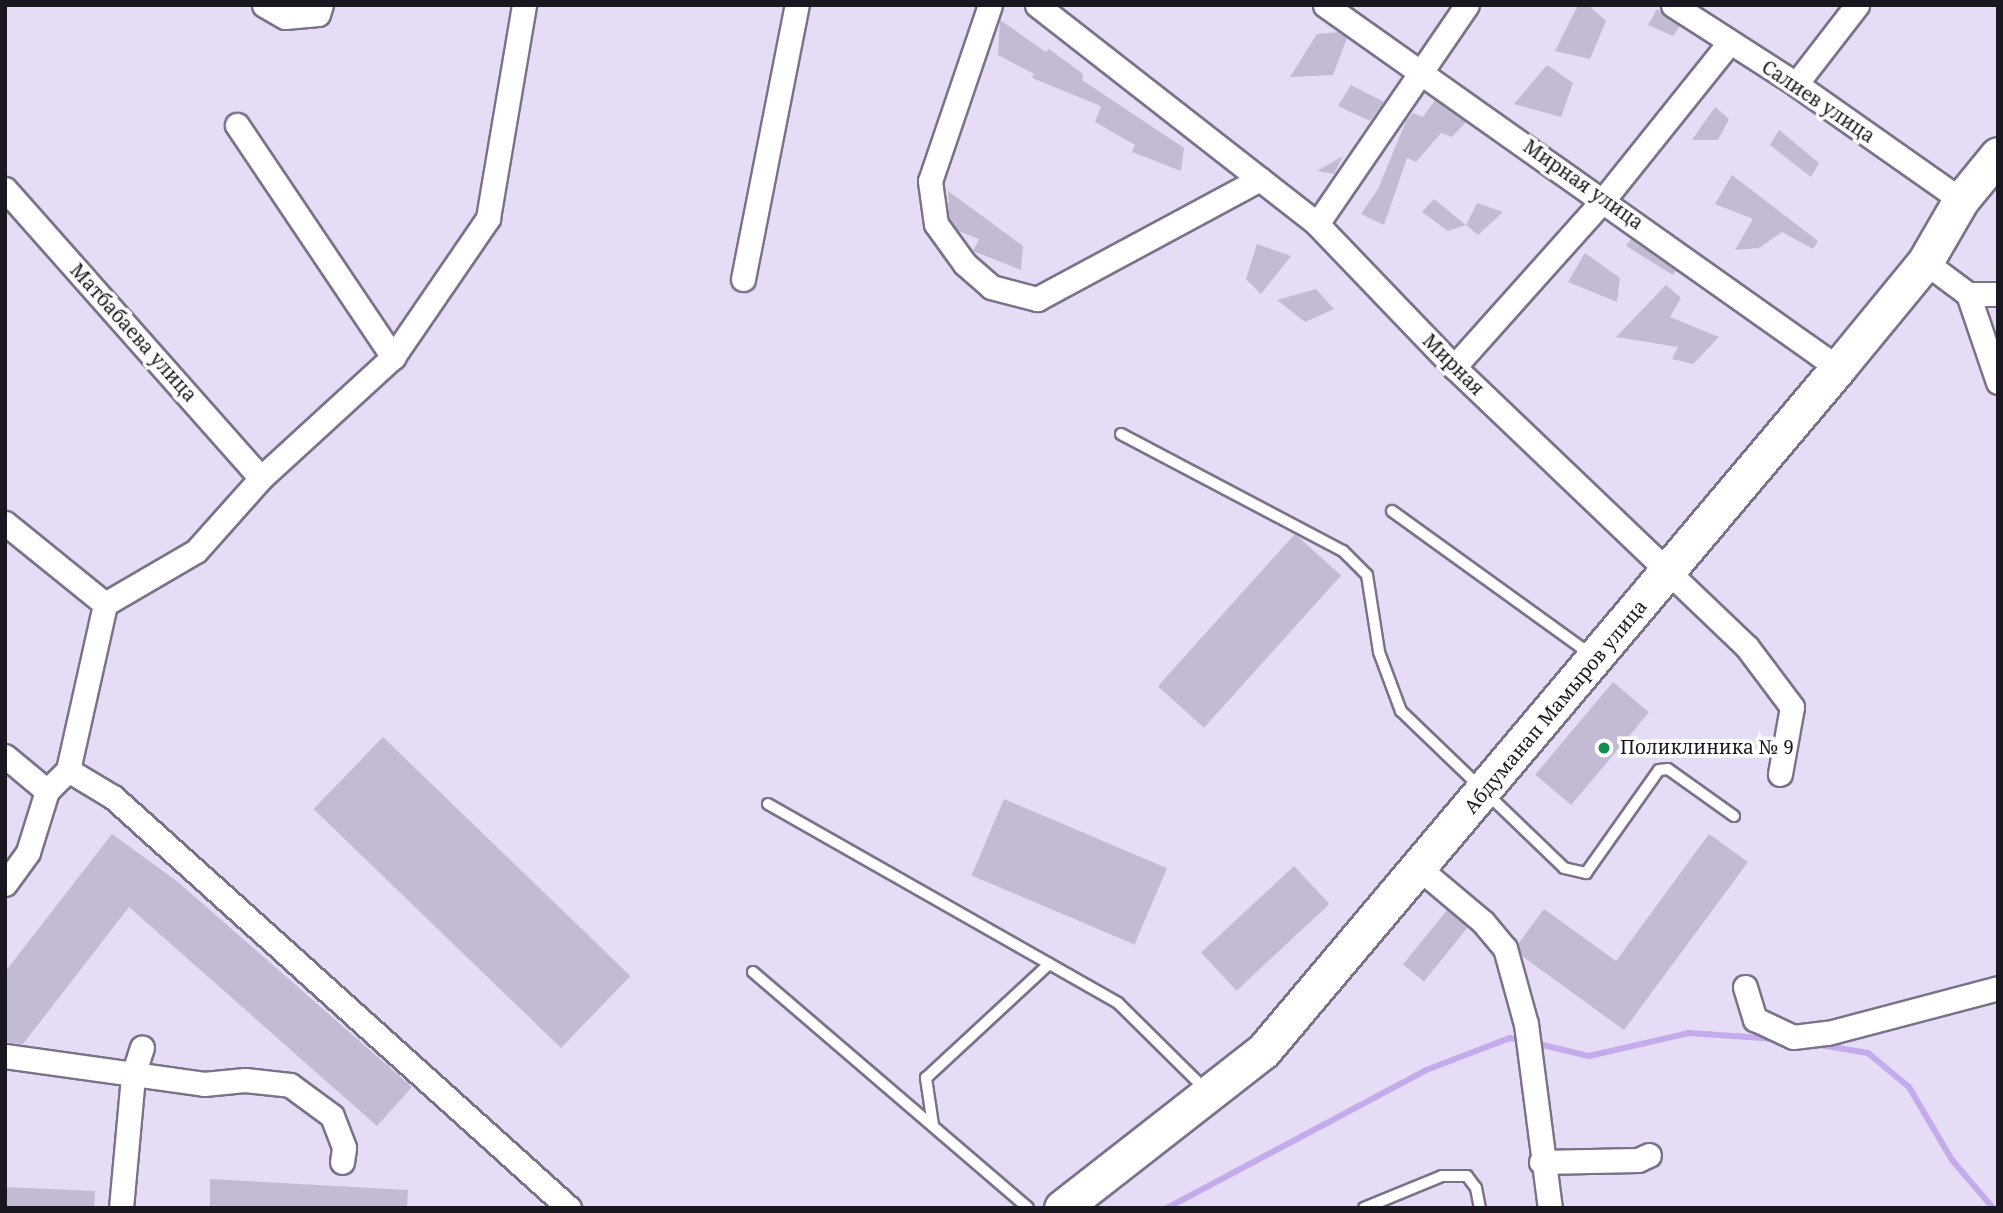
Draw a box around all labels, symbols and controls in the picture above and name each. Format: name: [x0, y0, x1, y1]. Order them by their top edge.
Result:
street label: Салиев улица: [1757, 56, 1879, 148]
street label: Мирная улица: [1519, 135, 1647, 235]
street label: Матбабаева улица: [65, 259, 201, 407]
street label: Мирная: [1418, 330, 1488, 400]
street label: Абдуманап Мамыров улица: [1460, 595, 1652, 819]
place label: Поликлиника № 9: [1620, 737, 1794, 759]
marker: Поликлиника № 9: [1594, 738, 1614, 758]

